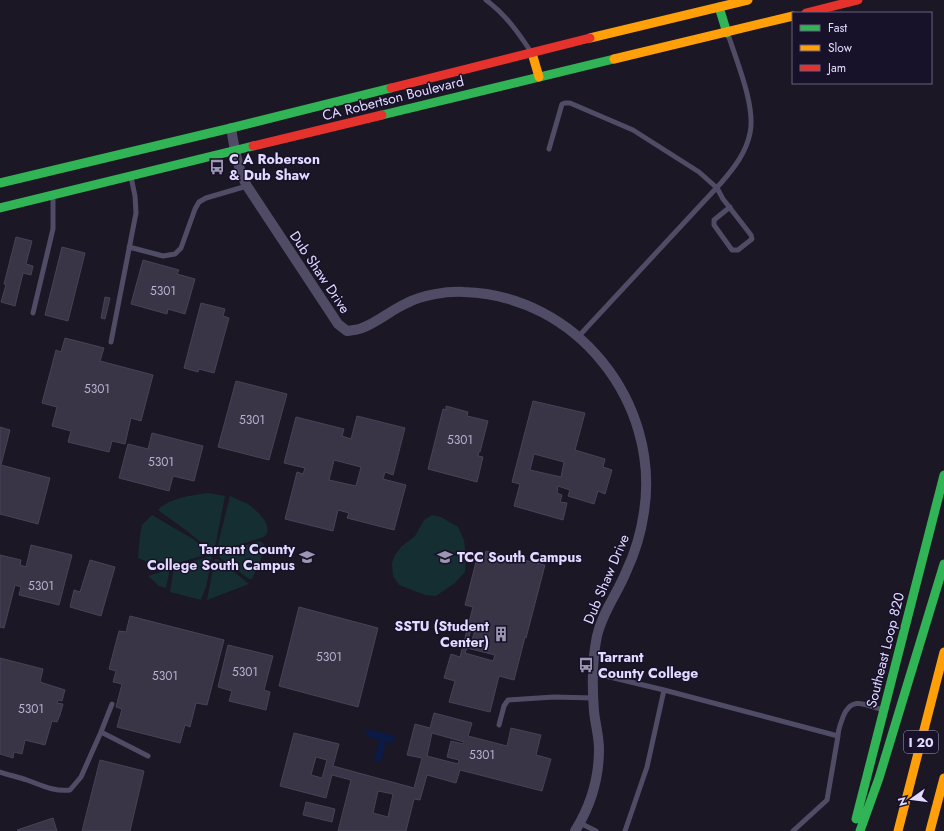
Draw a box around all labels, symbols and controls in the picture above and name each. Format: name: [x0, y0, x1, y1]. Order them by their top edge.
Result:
legend: [792, 12, 932, 84]
text: Fast: [828, 19, 847, 37]
text: Slow: [828, 39, 853, 57]
text: Jam: [826, 59, 846, 77]
street label: CA Robertson Boulevard: [320, 71, 466, 125]
place label: C A Roberson & Dub Shaw: [229, 149, 320, 185]
bus stop icon: C A Roberson & Dub Shaw: [208, 158, 226, 176]
street label: Dub Shaw Drive: [285, 227, 355, 317]
house number: 5301: [150, 282, 176, 300]
house number: 5301: [84, 380, 110, 398]
house number: 5301: [239, 411, 265, 429]
house number: 5301: [447, 431, 473, 449]
house number: 5301: [148, 453, 174, 471]
street label: Dub Shaw Drive: [578, 531, 634, 627]
place label: Tarrant County College South Campus: [147, 539, 296, 575]
place label: TCC South Campus: [457, 547, 582, 567]
school or university icon: Tarrant County College South Campus: [298, 548, 316, 566]
school or university icon: TCC South Campus: [436, 548, 454, 566]
house number: 5301: [28, 577, 54, 595]
street label: Southeast Loop 820: [861, 590, 909, 710]
place label: SSTU (Student Center): [394, 616, 490, 652]
building icon: SSTU (Student Center): [492, 625, 510, 643]
place label: Tarrant County College: [598, 647, 698, 683]
house number: 5301: [316, 648, 342, 666]
bus stop icon: Tarrant County College: [577, 656, 595, 674]
house number: 5301: [232, 663, 258, 681]
house number: 5301: [152, 667, 178, 685]
house number: 5301: [18, 700, 44, 718]
road number: I 20: [904, 731, 938, 753]
house number: 5301: [469, 746, 495, 764]
north arrow: [892, 779, 932, 819]
text: N: [893, 795, 911, 808]

